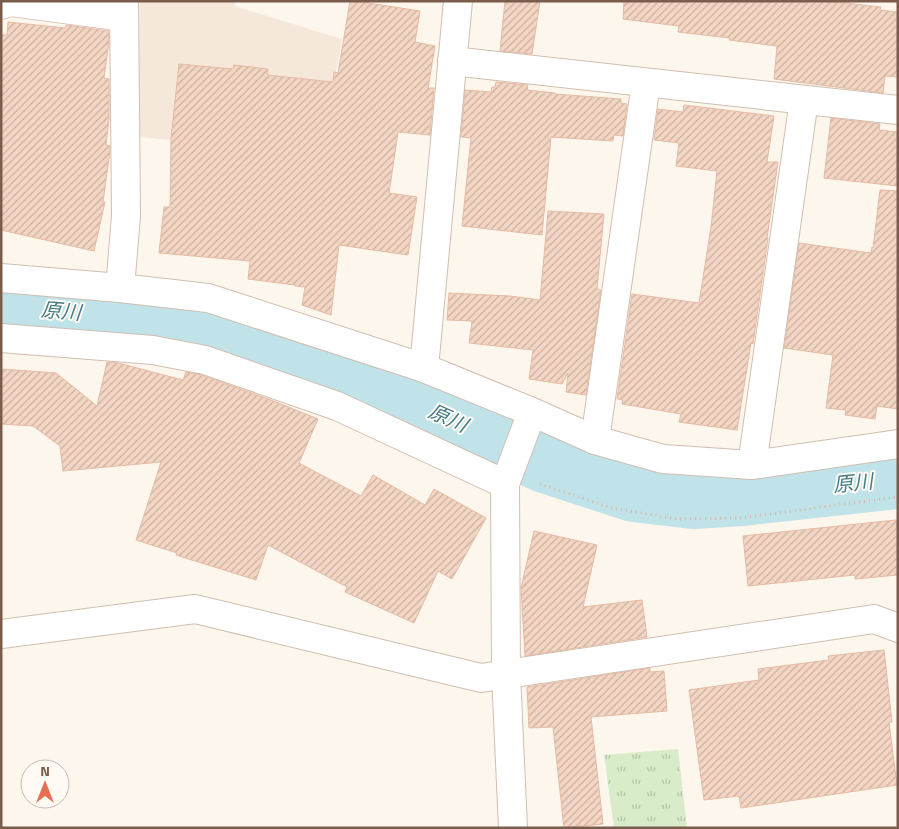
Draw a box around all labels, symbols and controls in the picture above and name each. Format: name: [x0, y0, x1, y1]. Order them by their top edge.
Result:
water label: 原川: [40, 293, 84, 328]
water label: 原川: [424, 395, 475, 441]
water label: 原川: [831, 465, 876, 500]
north arrow: [20, 759, 70, 809]
text: N: [40, 760, 50, 781]

